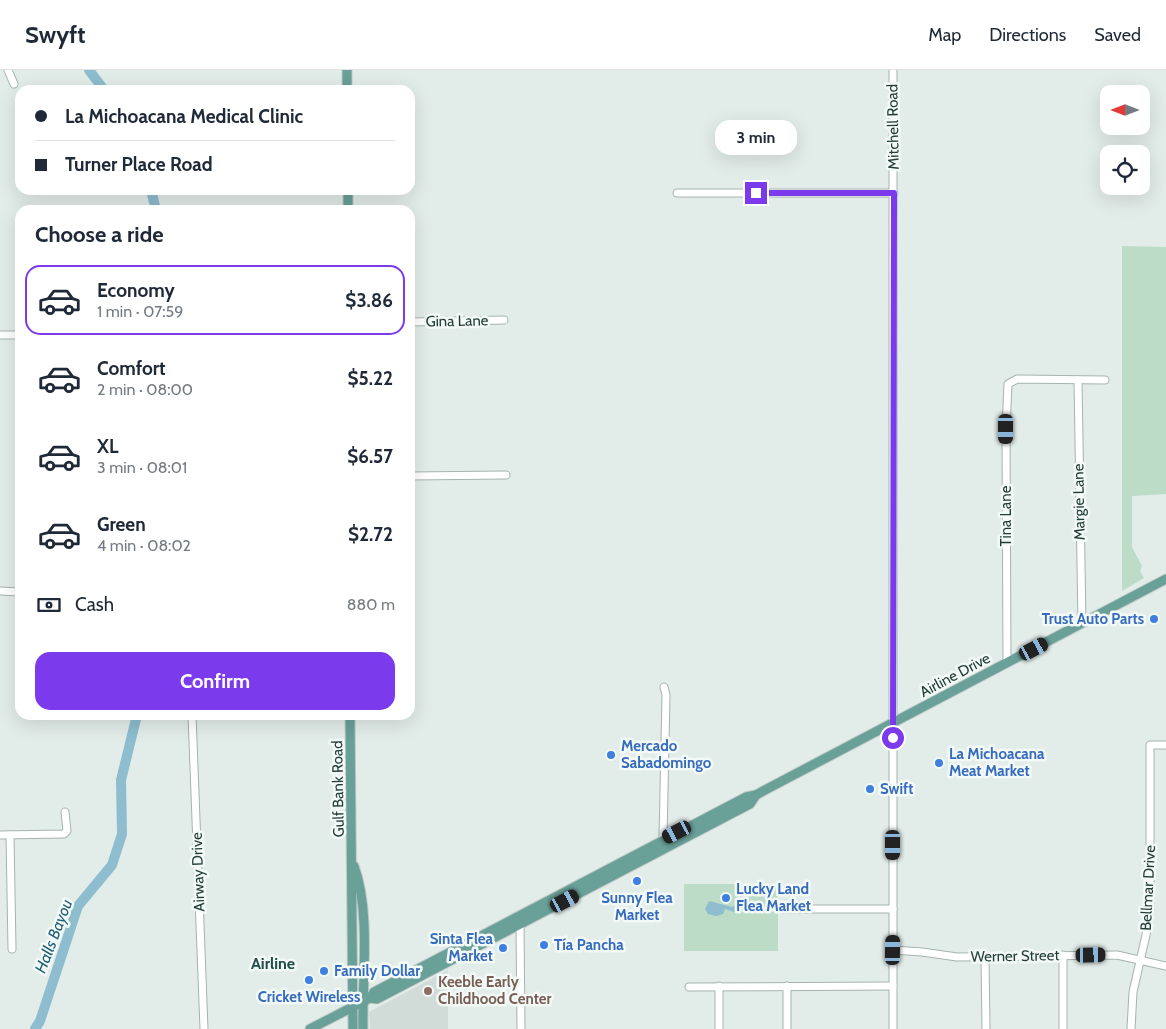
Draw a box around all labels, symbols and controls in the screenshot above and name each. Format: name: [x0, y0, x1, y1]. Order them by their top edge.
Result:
text: Swyft: [25, 20, 85, 49]
text: Map: [928, 24, 961, 46]
text: Directions: [989, 24, 1066, 46]
text: Saved: [1094, 24, 1141, 46]
street label: Mitchell Road: [883, 84, 903, 170]
north arrow: [1100, 85, 1150, 135]
map controls: [1100, 85, 1150, 195]
text: La Michoacana Medical Clinic: [65, 105, 303, 128]
callout: 3 min: [715, 121, 797, 156]
text: 3 min: [737, 128, 775, 147]
button: locate: [1100, 145, 1150, 195]
text: Turner Place Road: [65, 153, 213, 176]
route end: [745, 182, 767, 204]
text: Choose a ride: [35, 221, 164, 248]
icon: car: [37, 278, 82, 323]
text: Economy: [97, 279, 175, 302]
text: $3.86: [345, 289, 393, 312]
text: 1 min · 07:59: [97, 302, 183, 321]
street label: Gina Lane: [425, 311, 489, 331]
icon: car: [37, 356, 82, 401]
text: Comfort: [97, 357, 166, 380]
text: $5.22: [347, 367, 393, 390]
text: 2 min · 08:00: [97, 380, 193, 399]
car: [998, 414, 1013, 444]
icon: car: [37, 434, 82, 479]
text: XL: [97, 435, 118, 458]
text: $6.57: [347, 445, 393, 468]
text: 3 min · 08:01: [97, 458, 187, 477]
street label: Margie Lane: [1069, 463, 1089, 541]
street label: Tina Lane: [997, 485, 1015, 546]
icon: car: [37, 512, 82, 557]
text: Green: [97, 513, 146, 536]
text: $2.72: [348, 523, 393, 546]
text: 4 min · 08:02: [97, 536, 191, 555]
icon: cash: [35, 591, 63, 619]
text: Cash: [75, 593, 114, 616]
text: 880 m: [347, 595, 395, 614]
place label: Trust Auto Parts: [1042, 610, 1144, 628]
marker: Trust Auto Parts: [1148, 613, 1160, 625]
car: [1017, 635, 1050, 663]
street label: Airline Drive: [917, 649, 993, 701]
button: Confirm: [35, 652, 395, 710]
route start: [882, 727, 904, 749]
place label: Mercado Sabadomingo: [621, 737, 712, 772]
street label: Gulf Bank Road: [328, 740, 348, 838]
place label: La Michoacana Meat Market: [949, 745, 1045, 780]
marker: Mercado Sabadomingo: [605, 749, 617, 761]
marker: La Michoacana Meat Market: [933, 757, 945, 769]
place label: Swift: [880, 780, 913, 798]
marker: Swift: [864, 783, 876, 795]
car: [660, 819, 693, 845]
car: [885, 830, 900, 860]
street label: Airway Drive: [188, 832, 208, 912]
street label: Bellmar Drive: [1137, 844, 1159, 931]
marker: Sunny Flea Market: [631, 875, 643, 887]
place label: Lucky Land Flea Market: [736, 880, 811, 915]
car: [548, 887, 581, 915]
place label: Sunny Flea Market: [601, 889, 673, 924]
marker: Lucky Land Flea Market: [720, 892, 732, 904]
water label: Halls Bayou: [31, 897, 76, 976]
place label: Sinta Flea Market: [430, 930, 494, 965]
car: [885, 935, 900, 965]
place label: Tía Pancha: [554, 936, 624, 954]
marker: Tía Pancha: [538, 939, 550, 951]
marker: Sinta Flea Market: [497, 942, 509, 954]
street label: Werner Street: [970, 946, 1060, 966]
car: [1075, 947, 1106, 963]
district label: Airline: [251, 954, 295, 973]
place label: Family Dollar: [334, 962, 420, 980]
marker: Family Dollar: [318, 965, 330, 977]
place label: Keeble Early Childhood Center: [438, 973, 552, 1008]
marker: Cricket Wireless: [303, 974, 315, 986]
marker: Keeble Early Childhood Center: [422, 985, 434, 997]
place label: Cricket Wireless: [258, 988, 360, 1006]

